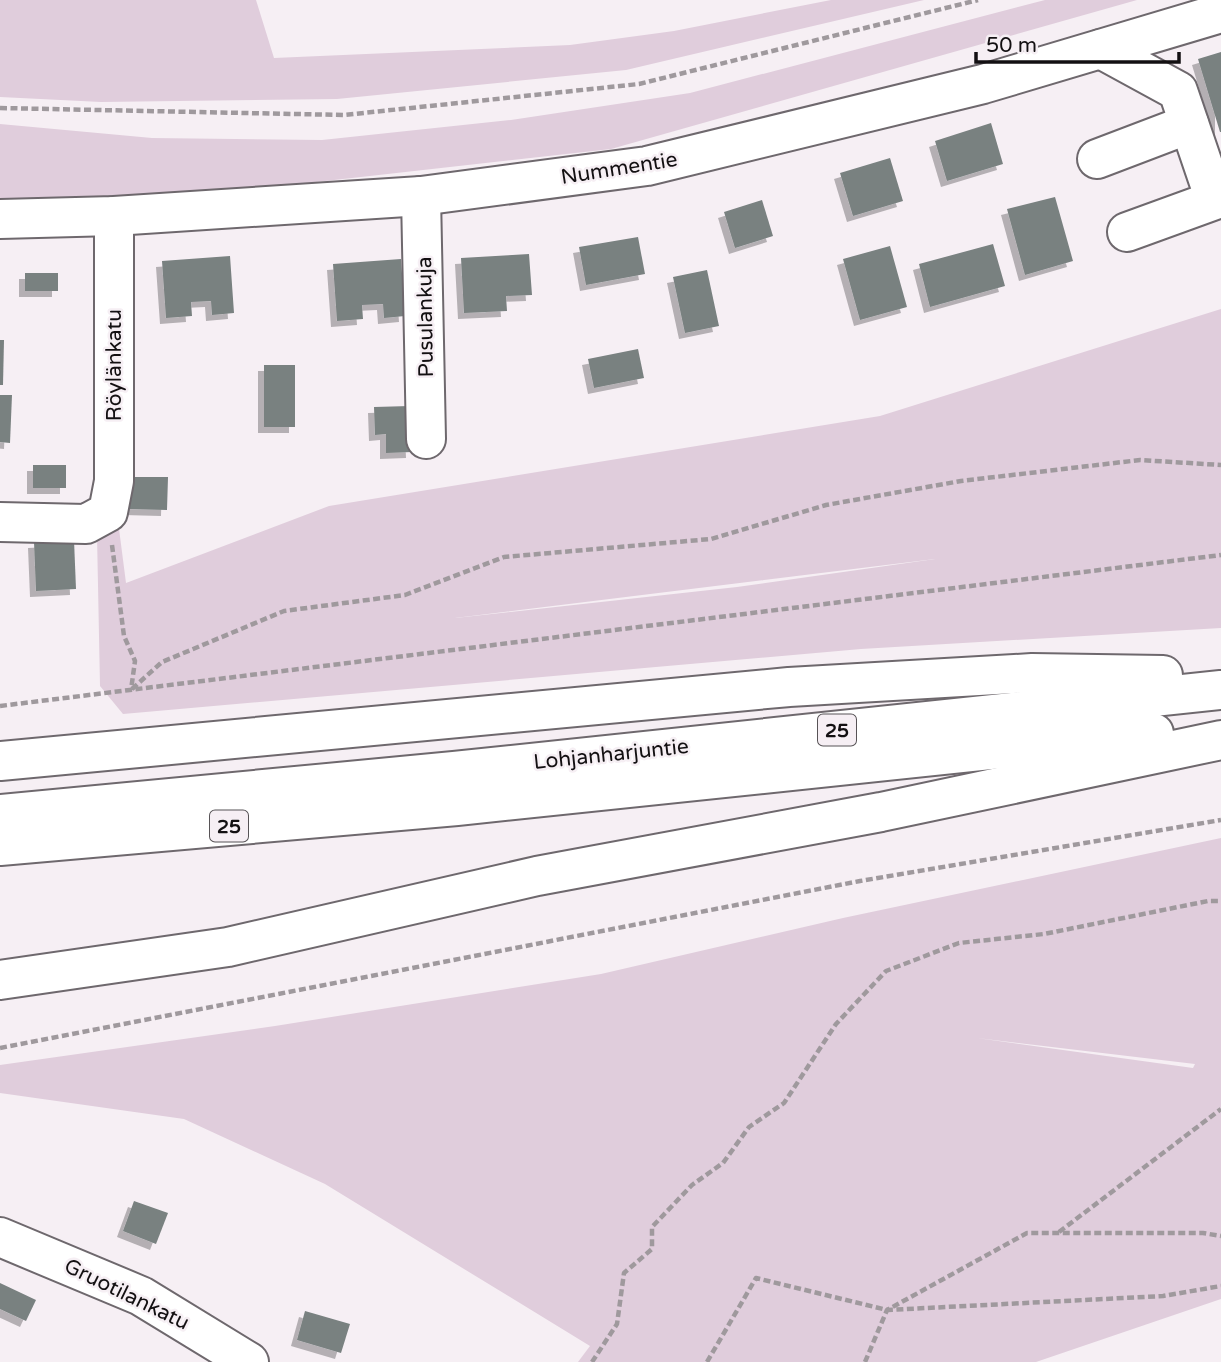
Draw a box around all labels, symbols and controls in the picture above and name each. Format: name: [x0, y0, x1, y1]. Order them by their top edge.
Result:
scale bar: [976, 21, 1179, 65]
text: 50 m: [986, 33, 1037, 58]
street label: Nummentie: [559, 147, 679, 190]
street label: Pusulankuja: [412, 256, 439, 378]
street label: Röylänkatu: [102, 309, 127, 421]
road number: 25: [818, 715, 856, 746]
street label: Lohjanharjuntie: [532, 734, 690, 775]
road number: 25: [210, 810, 248, 842]
street label: Gruotilankatu: [60, 1253, 193, 1336]

